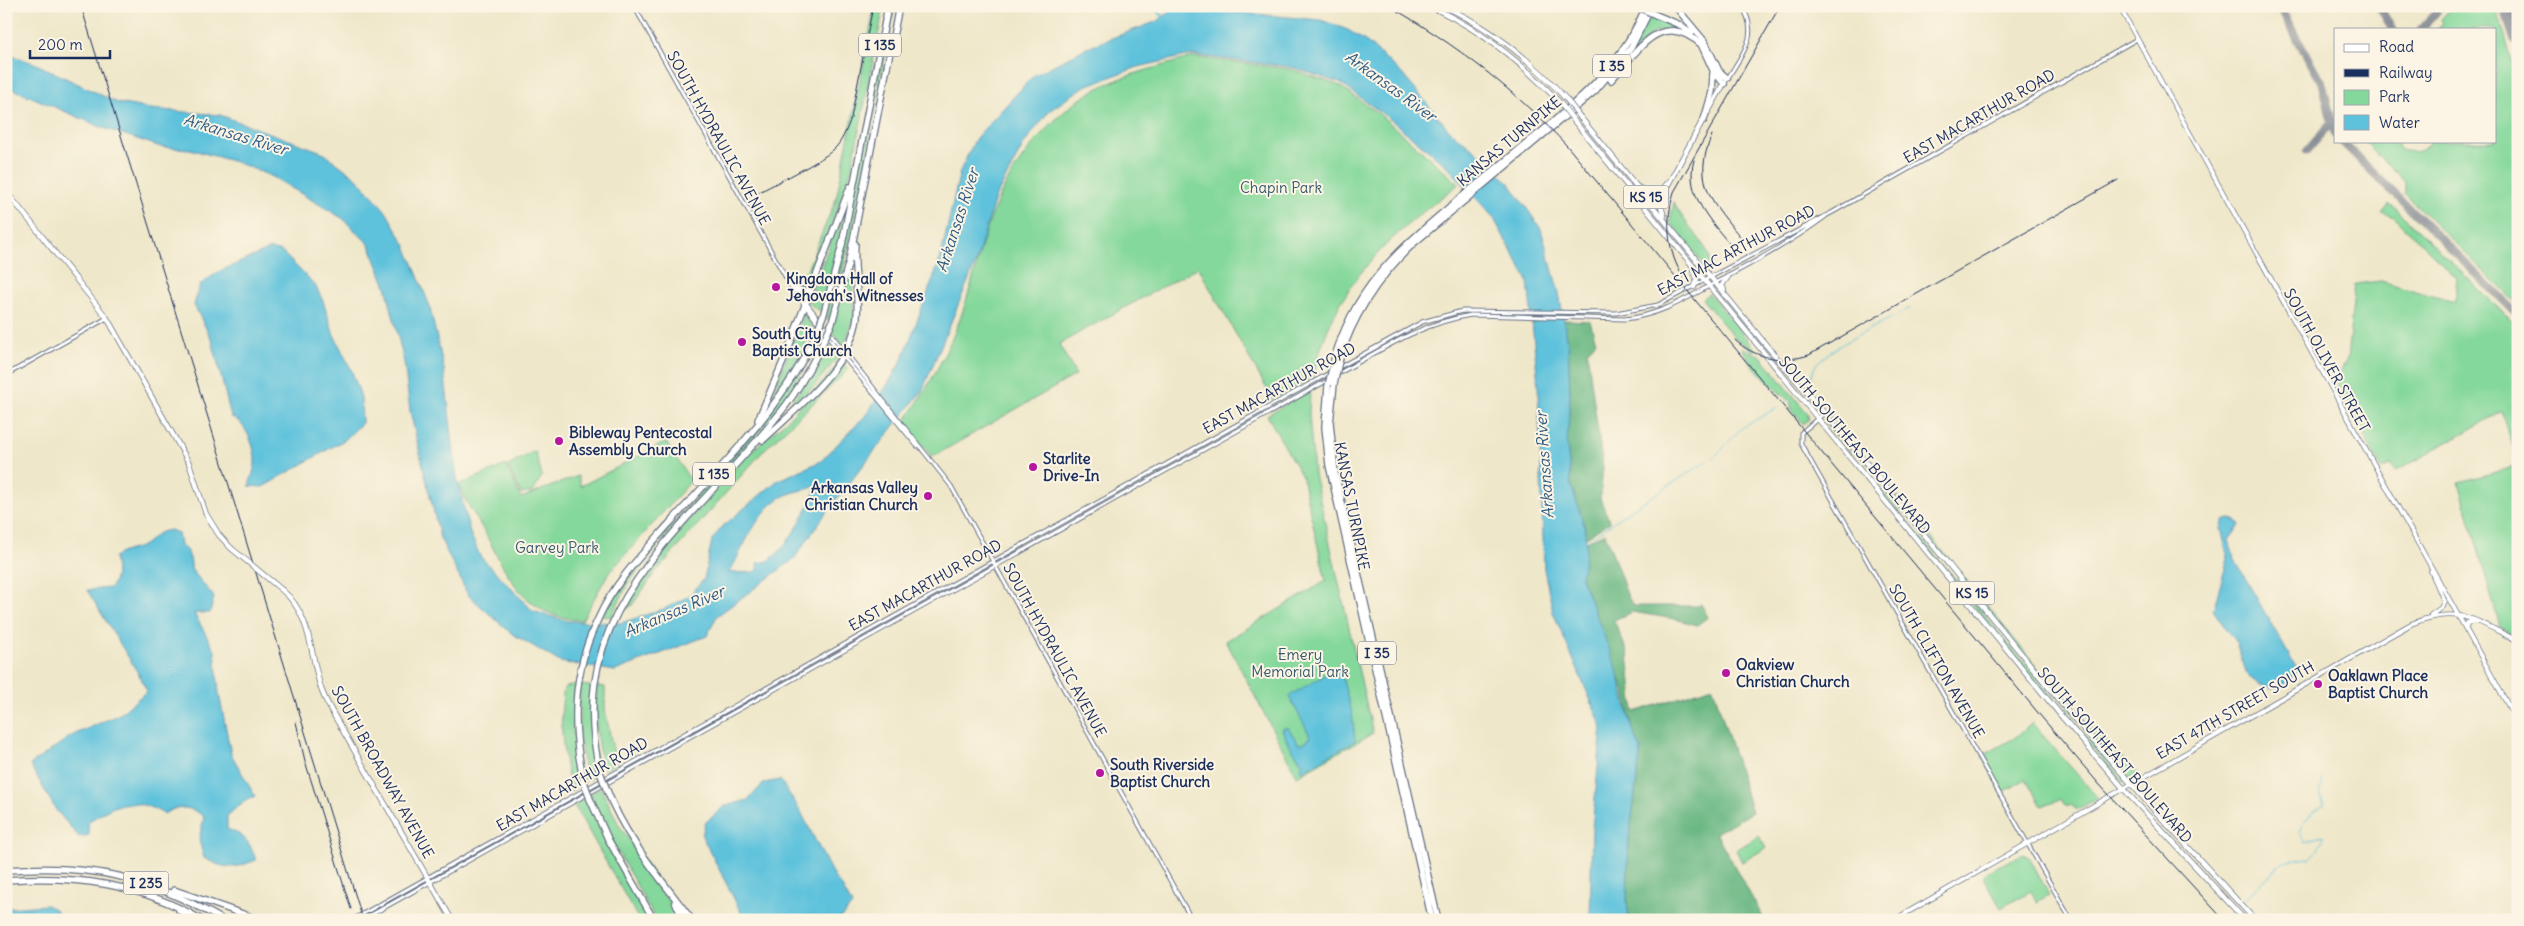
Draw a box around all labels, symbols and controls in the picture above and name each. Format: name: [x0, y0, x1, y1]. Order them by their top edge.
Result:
scale bar: [30, 28, 110, 60]
legend: [2334, 28, 2496, 142]
road number: I 135: [859, 34, 901, 56]
text: 200 m: [38, 35, 83, 54]
text: Road: [2379, 37, 2414, 56]
water label: Arkansas River: [1342, 46, 1442, 127]
street label: SOUTH HYDRAULIC AVENUE: [663, 48, 775, 229]
road number: I 35: [1593, 54, 1631, 78]
text: Railway: [2379, 63, 2433, 82]
street label: EAST MACARTHUR ROAD: [1900, 65, 2058, 167]
text: Park: [2379, 87, 2410, 106]
street label: KANSAS TURNPIKE: [1453, 92, 1565, 190]
water label: Arkansas River: [182, 109, 293, 160]
text: Water: [2379, 113, 2420, 132]
water label: Arkansas River: [931, 163, 984, 274]
park label: Chapin Park: [1240, 178, 1322, 197]
road number: KS 15: [1624, 186, 1668, 208]
street label: EAST MAC ARTHUR ROAD: [1654, 200, 1818, 300]
place label: Kingdom Hall of Jehovah's Witnesses: [786, 269, 924, 305]
marker: Kingdom Hall of Jehovah's Witnesses: [770, 281, 782, 293]
street label: SOUTH OLIVER STREET: [2280, 285, 2374, 435]
place label: South City Baptist Church: [752, 324, 853, 361]
marker: South City Baptist Church: [736, 336, 748, 348]
street label: EAST MACARTHUR ROAD: [1199, 338, 1359, 438]
street label: SOUTH SOUTHEAST BOULEVARD: [1775, 352, 1935, 538]
water label: Arkansas River: [1530, 408, 1558, 519]
place label: Bibleway Pentecostal Assembly Church: [569, 423, 712, 460]
marker: Bibleway Pentecostal Assembly Church: [553, 435, 565, 447]
street label: KANSAS TURNPIKE: [1330, 440, 1374, 572]
place label: Starlite Drive-In: [1043, 449, 1100, 485]
marker: Starlite Drive-In: [1027, 461, 1039, 473]
road number: I 135: [693, 462, 735, 486]
place label: Arkansas Valley Christian Church: [804, 478, 918, 514]
marker: Arkansas Valley Christian Church: [922, 490, 934, 502]
street label: EAST MACARTHUR ROAD: [845, 535, 1005, 635]
park label: Garvey Park: [515, 538, 599, 557]
street label: SOUTH HYDRAULIC AVENUE: [999, 560, 1111, 741]
water label: Arkansas River: [621, 580, 730, 641]
street label: SOUTH CLIFTON AVENUE: [1885, 580, 1989, 742]
road number: KS 15: [1950, 582, 1994, 604]
road number: I 35: [1358, 641, 1396, 664]
park label: Emery Memorial Park: [1251, 645, 1349, 681]
place label: Oakview Christian Church: [1736, 655, 1850, 691]
street label: EAST 47TH STREET SOUTH: [2152, 657, 2318, 763]
street label: SOUTH SOUTHEAST BOULEVARD: [2033, 663, 2197, 847]
place label: Oaklawn Place Baptist Church: [2328, 666, 2429, 703]
marker: Oakview Christian Church: [1720, 667, 1732, 679]
marker: Oaklawn Place Baptist Church: [2312, 678, 2324, 690]
street label: SOUTH BROADWAY AVENUE: [328, 682, 439, 862]
street label: EAST MACARTHUR ROAD: [493, 733, 651, 835]
place label: South Riverside Baptist Church: [1110, 755, 1214, 792]
marker: South Riverside Baptist Church: [1094, 767, 1106, 779]
road number: I 235: [124, 871, 168, 894]

